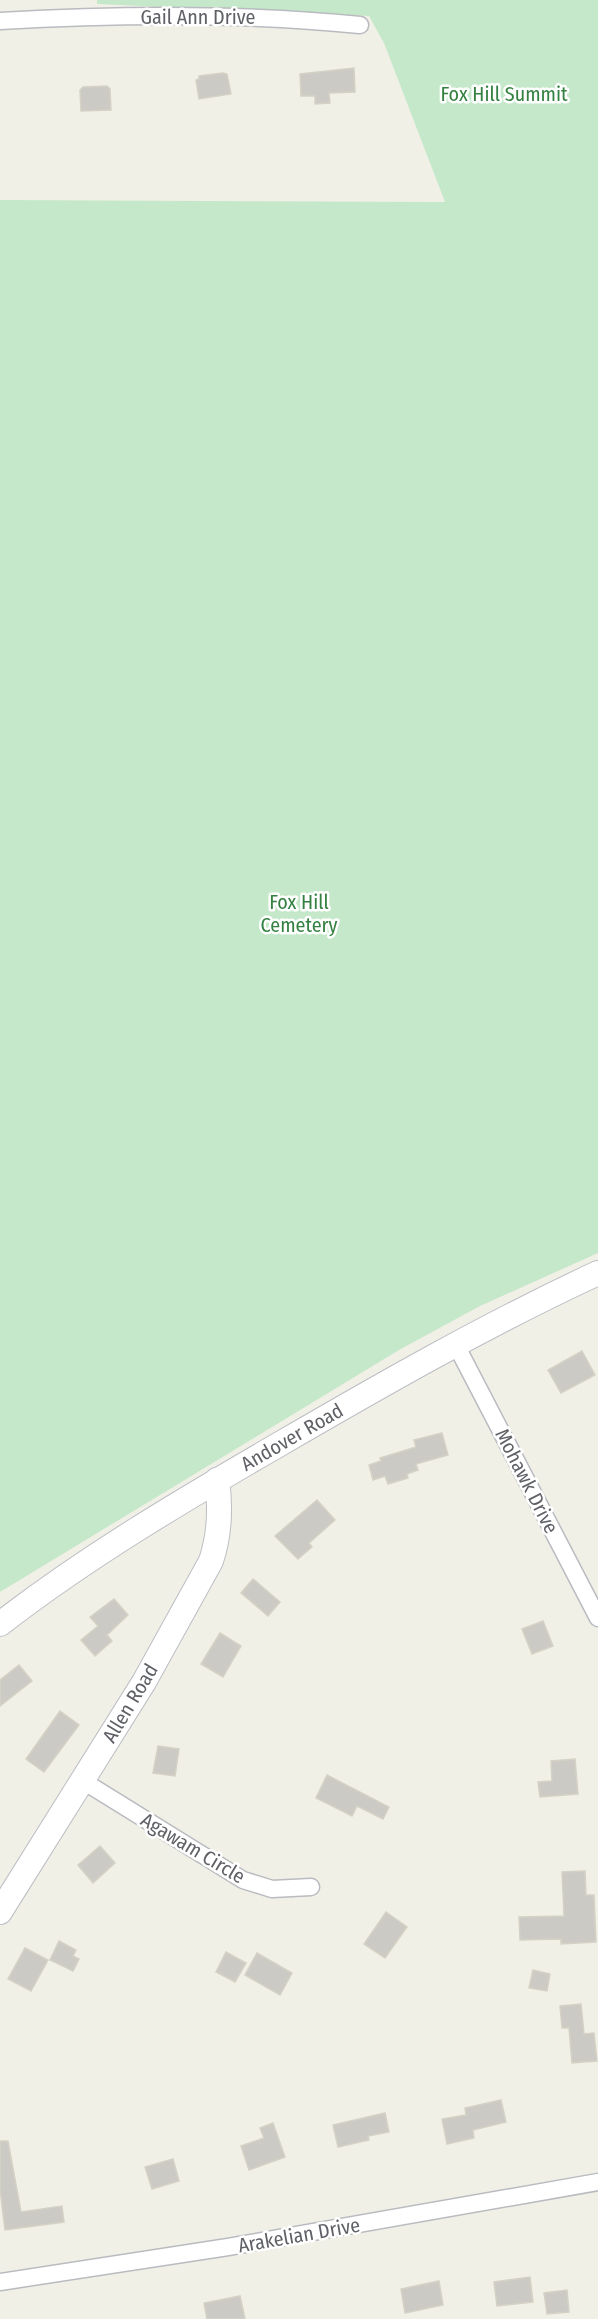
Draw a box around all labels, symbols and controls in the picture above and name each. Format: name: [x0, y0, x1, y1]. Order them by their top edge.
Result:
street label: Gail Ann Drive: [141, 5, 255, 29]
park label: Fox Hill Summit: [441, 82, 568, 106]
park label: Fox Hill Cemetery: [261, 890, 338, 937]
street label: Andover Road: [237, 1398, 347, 1476]
street label: Mohawk Drive: [490, 1425, 564, 1537]
street label: Allen Road: [97, 1659, 163, 1747]
street label: Agawam Circle: [137, 1808, 249, 1888]
street label: Arakelian Drive: [236, 2212, 362, 2258]

